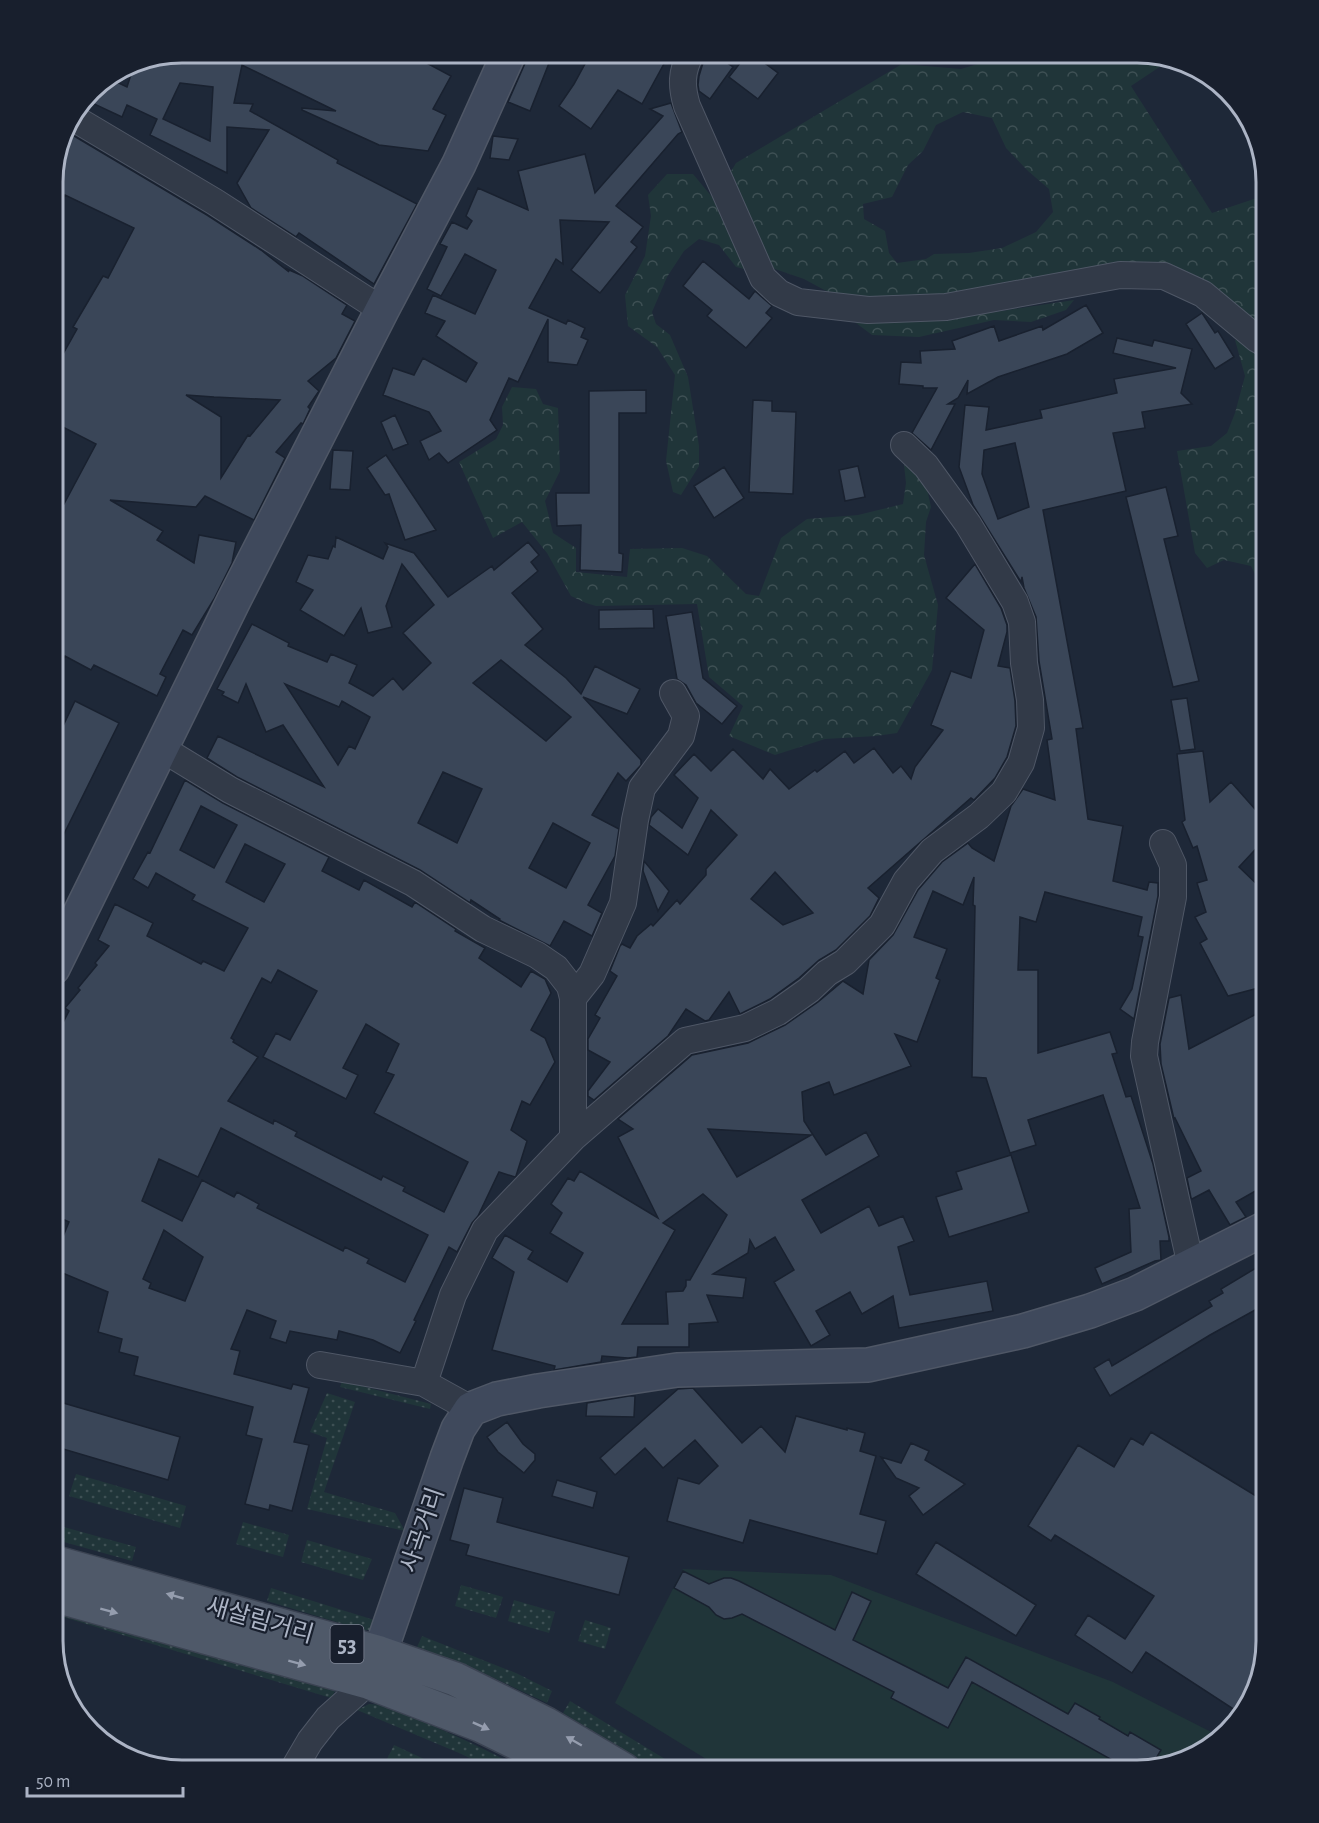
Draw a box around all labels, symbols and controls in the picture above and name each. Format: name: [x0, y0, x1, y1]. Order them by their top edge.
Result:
street label: 사곡거리: [396, 1484, 449, 1576]
one-way arrow: [166, 1591, 184, 1600]
street label: 새살림거리: [203, 1593, 316, 1648]
one-way arrow: [100, 1606, 118, 1616]
road number: 53: [330, 1625, 364, 1663]
one-way arrow: [288, 1658, 306, 1668]
one-way arrow: [472, 1722, 489, 1731]
one-way arrow: [565, 1736, 582, 1746]
scale bar: [27, 1760, 183, 1798]
text: 50 m: [36, 1773, 70, 1791]

